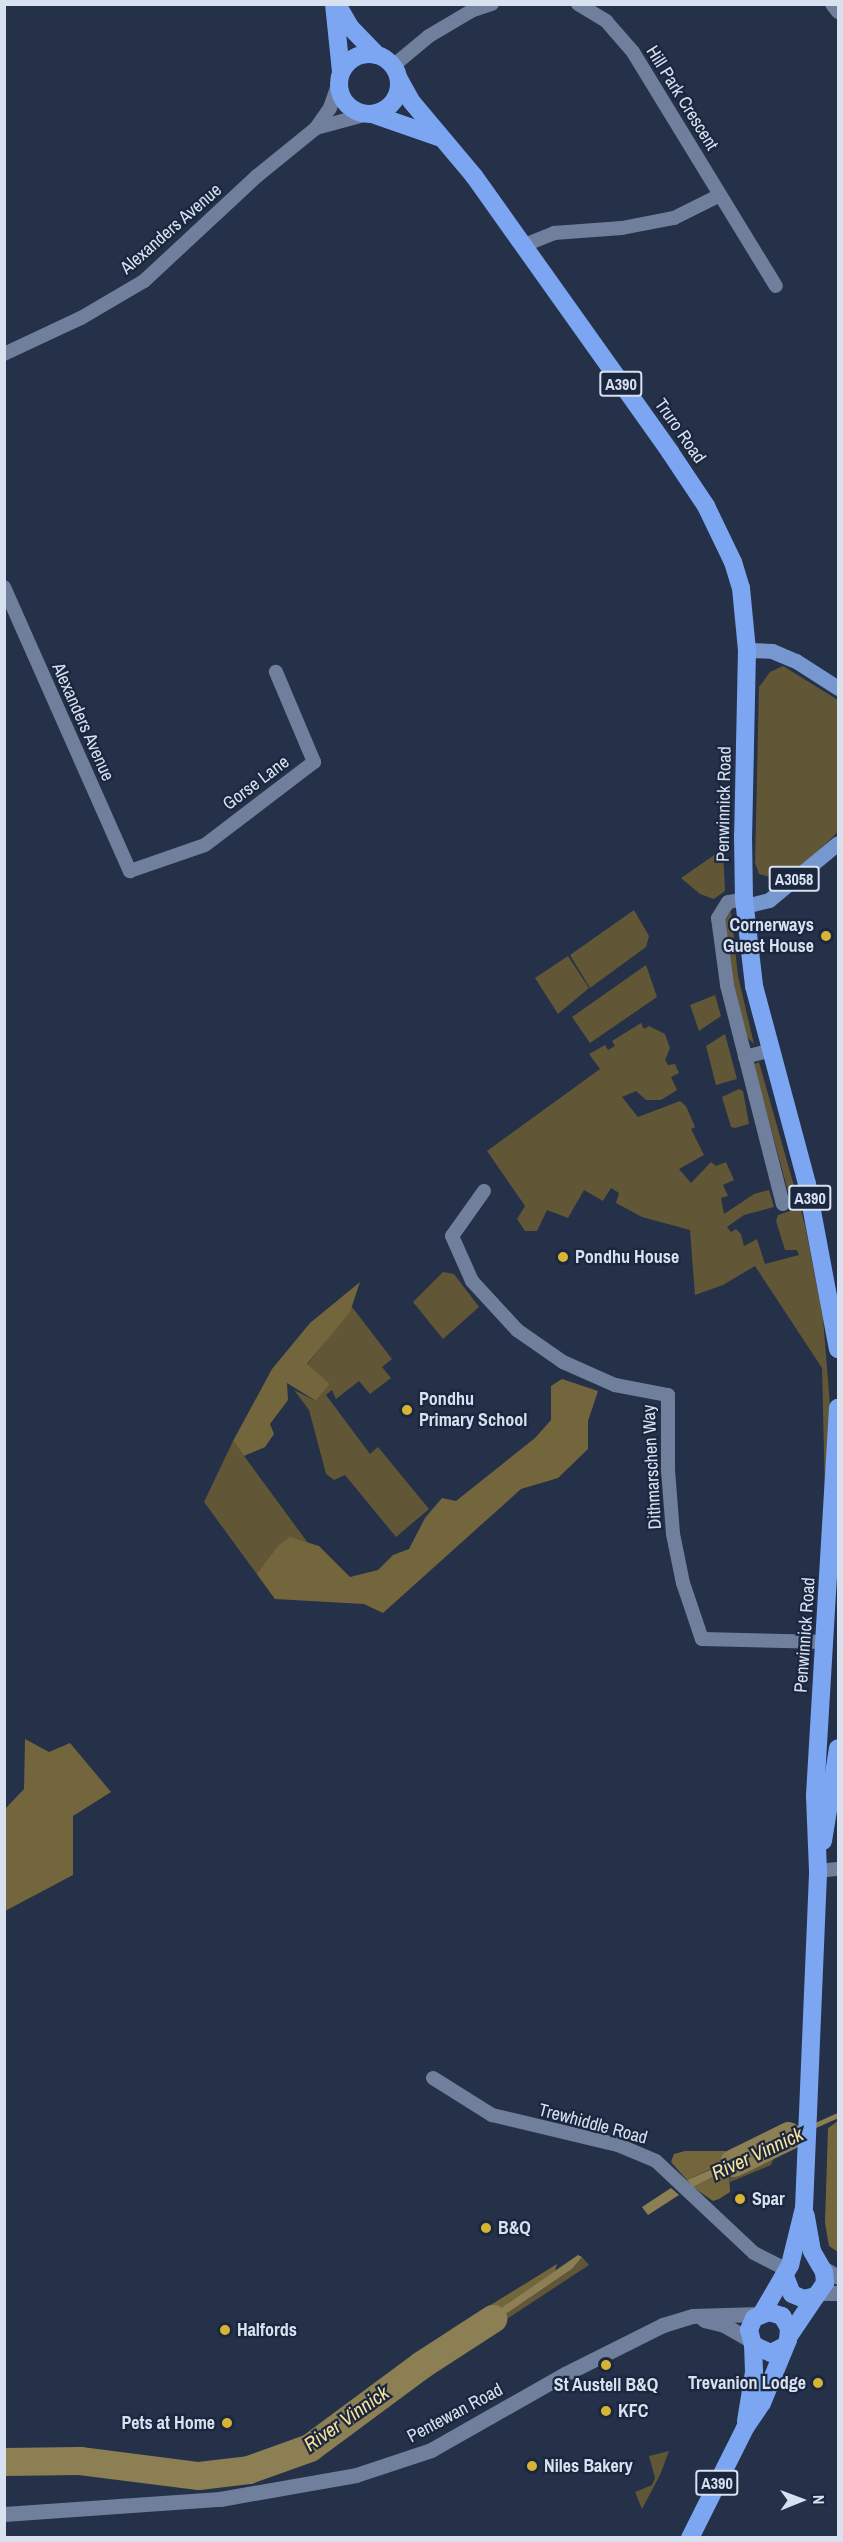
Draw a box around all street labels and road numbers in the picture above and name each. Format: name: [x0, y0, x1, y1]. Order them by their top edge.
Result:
street label: Hill Park Crescent: [641, 42, 723, 154]
street label: Alexanders Avenue: [116, 179, 226, 279]
road number: A390: [598, 371, 644, 397]
street label: Truro Road: [650, 394, 710, 468]
street label: Alexanders Avenue: [47, 659, 119, 785]
street label: Penwinnick Road: [712, 746, 736, 862]
street label: Gorse Lane: [219, 751, 293, 815]
road number: A3058: [768, 866, 820, 892]
road number: A390: [788, 1185, 832, 1211]
street label: Dithmarschen Way: [638, 1404, 666, 1530]
street label: Penwinnick Road: [790, 1577, 820, 1693]
street label: Trewhiddle Road: [536, 2099, 650, 2149]
street label: Pentewan Road: [404, 2379, 506, 2447]
road number: A390: [694, 2470, 740, 2496]

